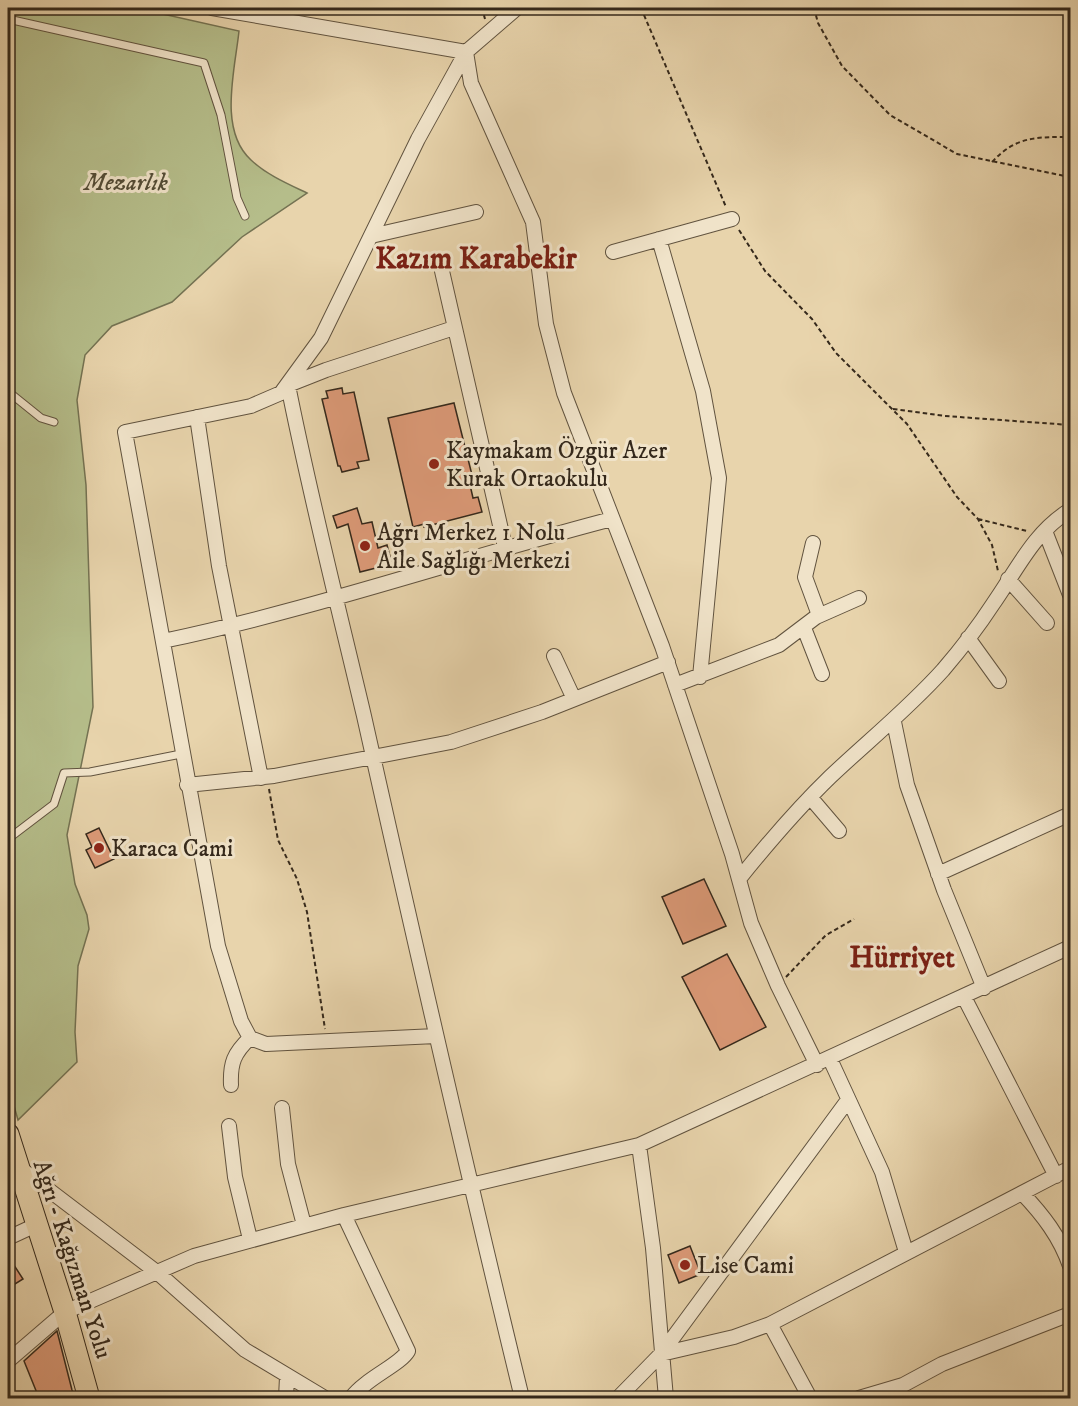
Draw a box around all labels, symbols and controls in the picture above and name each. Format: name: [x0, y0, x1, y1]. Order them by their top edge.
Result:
park label: Mezarlık: [82, 168, 168, 198]
district label: Kazım Karabekir: [375, 241, 578, 278]
place label: Kaymakam Özgür Azer Kurak Ortaokulu: [446, 436, 667, 494]
marker: Kaymakam Özgür Azer Kurak Ortaokulu: [427, 457, 441, 471]
place label: Ağrı Merkez 1 Nolu Aile Sağlığı Merkezi: [377, 518, 570, 576]
marker: Ağrı Merkez 1 Nolu Aile Sağlığı Merkezi: [358, 539, 372, 553]
place label: Karaca Cami: [111, 834, 233, 864]
marker: Karaca Cami: [92, 841, 106, 855]
district label: Hürriyet: [849, 940, 955, 977]
street label: Ağrı - Kağızman Yolu: [26, 1156, 118, 1363]
place label: Lise Cami: [697, 1251, 794, 1281]
marker: Lise Cami: [678, 1258, 692, 1272]

